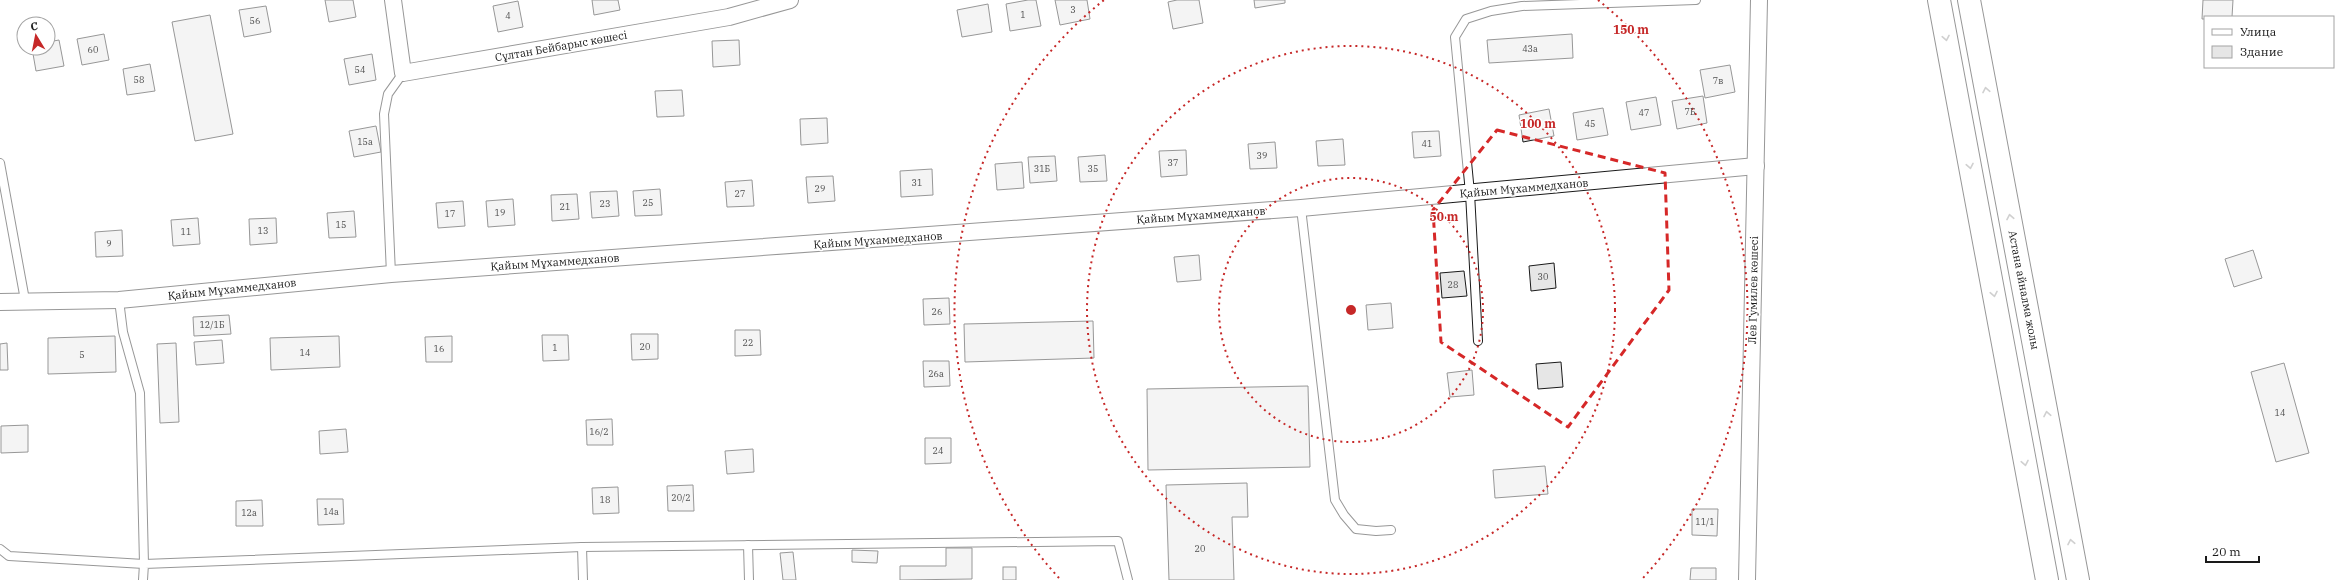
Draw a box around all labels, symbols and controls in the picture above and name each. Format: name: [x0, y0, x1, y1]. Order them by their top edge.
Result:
house number: 3: [1070, 4, 1076, 15]
house number: 1: [1020, 9, 1026, 20]
house number: 4: [505, 10, 511, 21]
house number: 56: [250, 15, 260, 26]
north arrow: [16, 16, 56, 56]
legend: [2204, 16, 2334, 68]
text: С: [29, 19, 39, 34]
text: 150 m: [1613, 22, 1649, 37]
text: Улица: [2240, 24, 2277, 39]
street label: Сұлтан Бейбарыс көшесі: [494, 27, 629, 65]
one-way arrow: [1941, 35, 1949, 41]
house number: 43а: [1522, 43, 1538, 54]
house number: 60: [88, 44, 98, 55]
text: Здание: [2240, 44, 2283, 59]
house number: 54: [355, 64, 365, 75]
house number: 58: [134, 74, 144, 85]
house number: 7в: [1713, 75, 1723, 86]
one-way arrow: [1982, 87, 1991, 93]
house number: 7Б: [1685, 106, 1696, 117]
house number: 47: [1639, 107, 1649, 118]
text: 100 m: [1520, 116, 1556, 131]
house number: 45: [1585, 118, 1595, 129]
house number: 15а: [357, 136, 373, 147]
house number: 41: [1422, 138, 1432, 149]
house number: 39: [1257, 150, 1267, 161]
house number: 37: [1168, 157, 1178, 168]
house number: 31Б: [1034, 163, 1051, 174]
house number: 35: [1088, 163, 1098, 174]
one-way arrow: [1965, 163, 1973, 169]
street label: Қайым Мұхаммедханов: [1459, 175, 1589, 201]
house number: 31: [912, 177, 922, 188]
house number: 29: [815, 183, 825, 194]
house number: 27: [735, 188, 745, 199]
house number: 25: [643, 197, 653, 208]
house number: 23: [600, 198, 610, 209]
house number: 21: [560, 201, 570, 212]
street label: Қайым Мұхаммедханов: [1136, 204, 1266, 226]
house number: 19: [495, 207, 505, 218]
house number: 17: [445, 208, 455, 219]
text: 50 m: [1430, 209, 1459, 224]
one-way arrow: [2006, 214, 2015, 221]
house number: 15: [336, 219, 346, 230]
house number: 13: [258, 225, 268, 236]
house number: 11: [181, 226, 191, 237]
street label: Қайым Мұхаммедханов: [813, 229, 943, 251]
street label: Астана айналма жолы: [2006, 229, 2042, 351]
street label: Лев Гумилев көшесі: [1745, 235, 1761, 344]
house number: 9: [106, 238, 112, 249]
street label: Қайым Мұхаммедханов: [490, 251, 620, 273]
house number: 30: [1538, 271, 1548, 282]
street label: Қайым Мұхаммедханов: [167, 275, 297, 303]
house number: 28: [1448, 279, 1458, 290]
one-way arrow: [1989, 291, 1997, 297]
centre of rings: [1344, 303, 1358, 317]
house number: 26: [932, 306, 942, 317]
house number: 12/1Б: [199, 319, 225, 330]
house number: 22: [743, 337, 753, 348]
house number: 20: [640, 341, 650, 352]
house number: 1: [552, 342, 558, 353]
house number: 16: [434, 343, 444, 354]
house number: 14: [300, 347, 310, 358]
house number: 5: [79, 349, 85, 360]
house number: 26а: [928, 368, 944, 379]
house number: 14: [2275, 407, 2285, 418]
one-way arrow: [2043, 411, 2052, 417]
house number: 16/2: [589, 426, 609, 437]
house number: 24: [933, 445, 943, 456]
one-way arrow: [2021, 460, 2029, 466]
house number: 20/2: [671, 492, 691, 503]
house number: 18: [600, 494, 610, 505]
house number: 14а: [323, 506, 339, 517]
house number: 12а: [241, 507, 257, 518]
house number: 11/1: [1695, 516, 1715, 527]
scale bar: [2206, 538, 2259, 564]
one-way arrow: [2067, 539, 2076, 545]
house number: 20: [1195, 543, 1205, 554]
text: 20 m: [2212, 544, 2241, 559]

